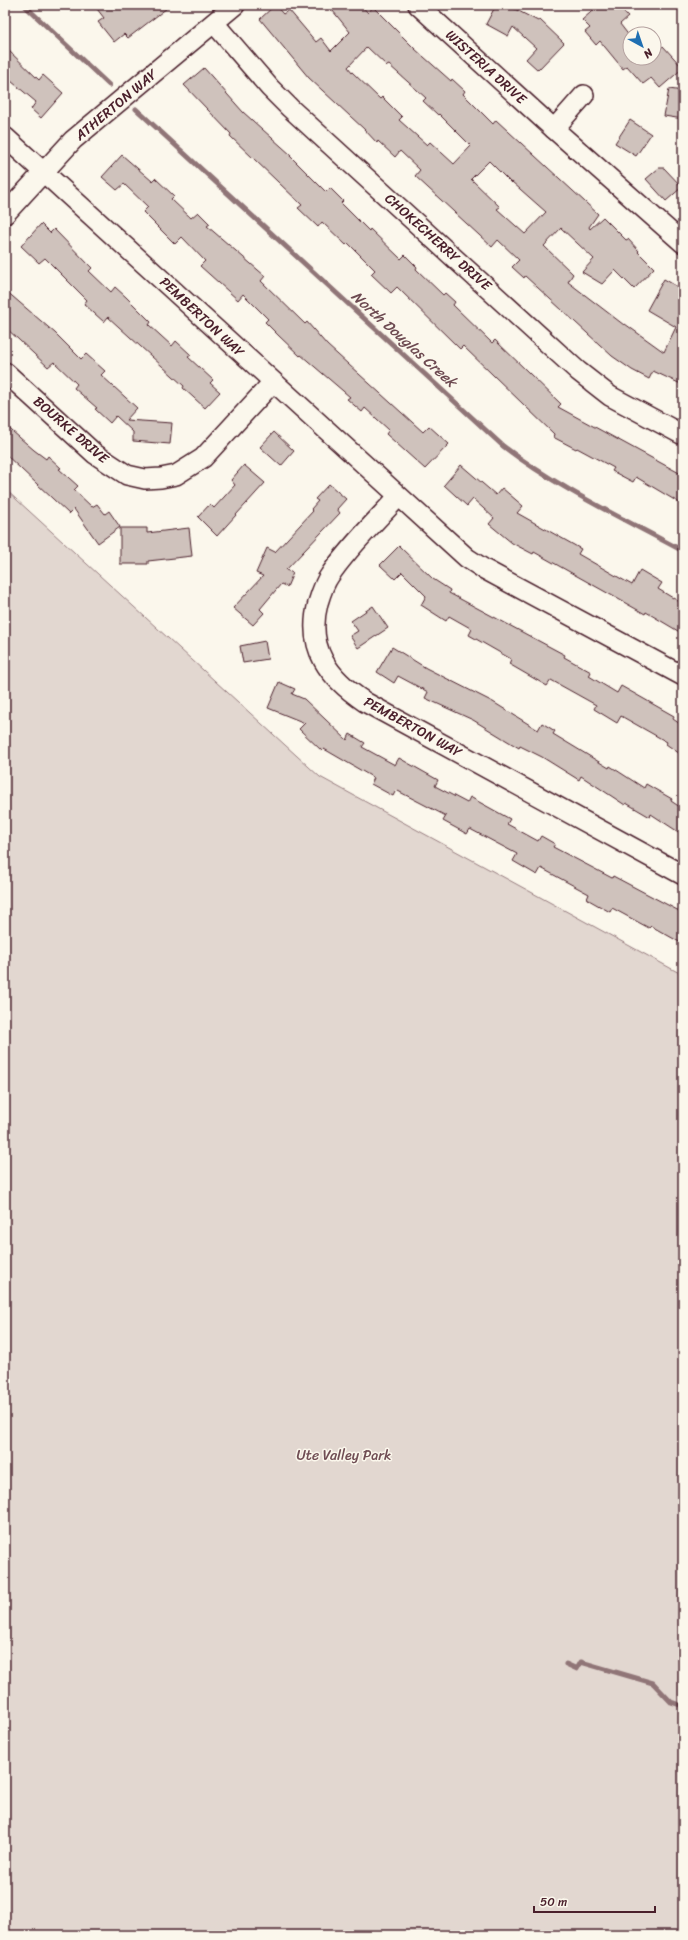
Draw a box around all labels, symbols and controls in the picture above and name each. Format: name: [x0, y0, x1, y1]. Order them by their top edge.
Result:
street label: WISTERIA DRIVE: [440, 23, 533, 111]
north arrow: [622, 26, 662, 66]
text: N: [639, 43, 658, 63]
street label: ATHERTON WAY: [68, 62, 164, 148]
street label: CHOKECHERRY DRIVE: [379, 187, 498, 298]
street label: PEMBERTON WAY: [153, 271, 251, 364]
water label: North Douglas Creek: [345, 284, 464, 395]
street label: BOURKE DRIVE: [27, 390, 116, 471]
street label: PEMBERTON WAY: [359, 690, 468, 765]
park label: Ute Valley Park: [297, 1443, 391, 1468]
scale bar: [534, 1888, 655, 1914]
text: 50 m: [540, 1891, 567, 1913]

